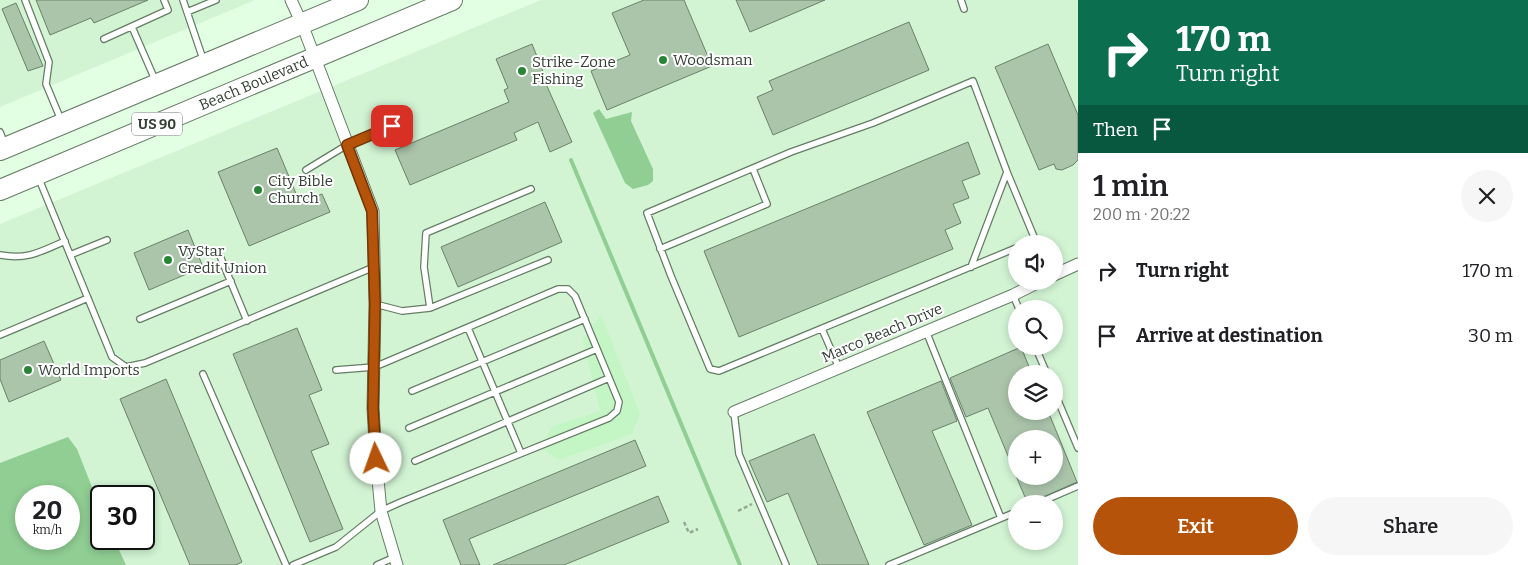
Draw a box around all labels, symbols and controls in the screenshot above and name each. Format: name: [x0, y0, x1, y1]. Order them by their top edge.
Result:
text: 170 m: [1176, 18, 1271, 60]
icon: right: [1093, 20, 1158, 85]
place label: Woodsman: [673, 51, 753, 69]
street label: Beach Boulevard: [196, 53, 311, 114]
place label: Strike-Zone Fishing: [532, 53, 616, 88]
marker: Woodsman: [657, 54, 669, 66]
text: Turn right: [1176, 60, 1279, 87]
marker: Strike-Zone Fishing: [516, 65, 528, 77]
pin: [371, 105, 413, 147]
road number: US 90: [132, 112, 182, 136]
icon: arrive: [378, 112, 406, 140]
icon: arrive: [1148, 115, 1176, 143]
text: Then: [1093, 118, 1138, 141]
text: 1 min: [1093, 168, 1168, 204]
button: close: [1461, 170, 1513, 222]
place label: City Bible Church: [268, 172, 333, 207]
marker: City Bible Church: [252, 184, 264, 196]
text: 200 m · 20:22: [1093, 205, 1190, 224]
map controls: [1008, 235, 1063, 550]
button: sound: [1008, 235, 1063, 290]
place label: VyStar Credit Union: [178, 242, 267, 277]
marker: VyStar Credit Union: [162, 254, 174, 266]
icon: right: [1093, 257, 1121, 285]
text: Turn right: [1136, 259, 1229, 282]
text: 170 m: [1462, 259, 1513, 282]
street label: Marco Beach Drive: [819, 299, 945, 367]
button: search: [1008, 300, 1063, 355]
icon: arrive: [1093, 322, 1121, 350]
text: Arrive at destination: [1136, 324, 1323, 347]
text: 30 m: [1468, 324, 1513, 347]
place label: World Imports: [38, 361, 140, 379]
marker: World Imports: [22, 364, 34, 376]
button: layers: [1008, 365, 1063, 420]
button: +: [1008, 430, 1063, 485]
position arrow: [349, 432, 401, 484]
speed limit sign: 30: [90, 485, 155, 550]
button: −: [1008, 495, 1063, 550]
text: 20: [33, 496, 62, 526]
button: Exit: [1093, 497, 1298, 555]
button: Share: [1308, 497, 1513, 555]
text: km/h: [33, 523, 62, 537]

